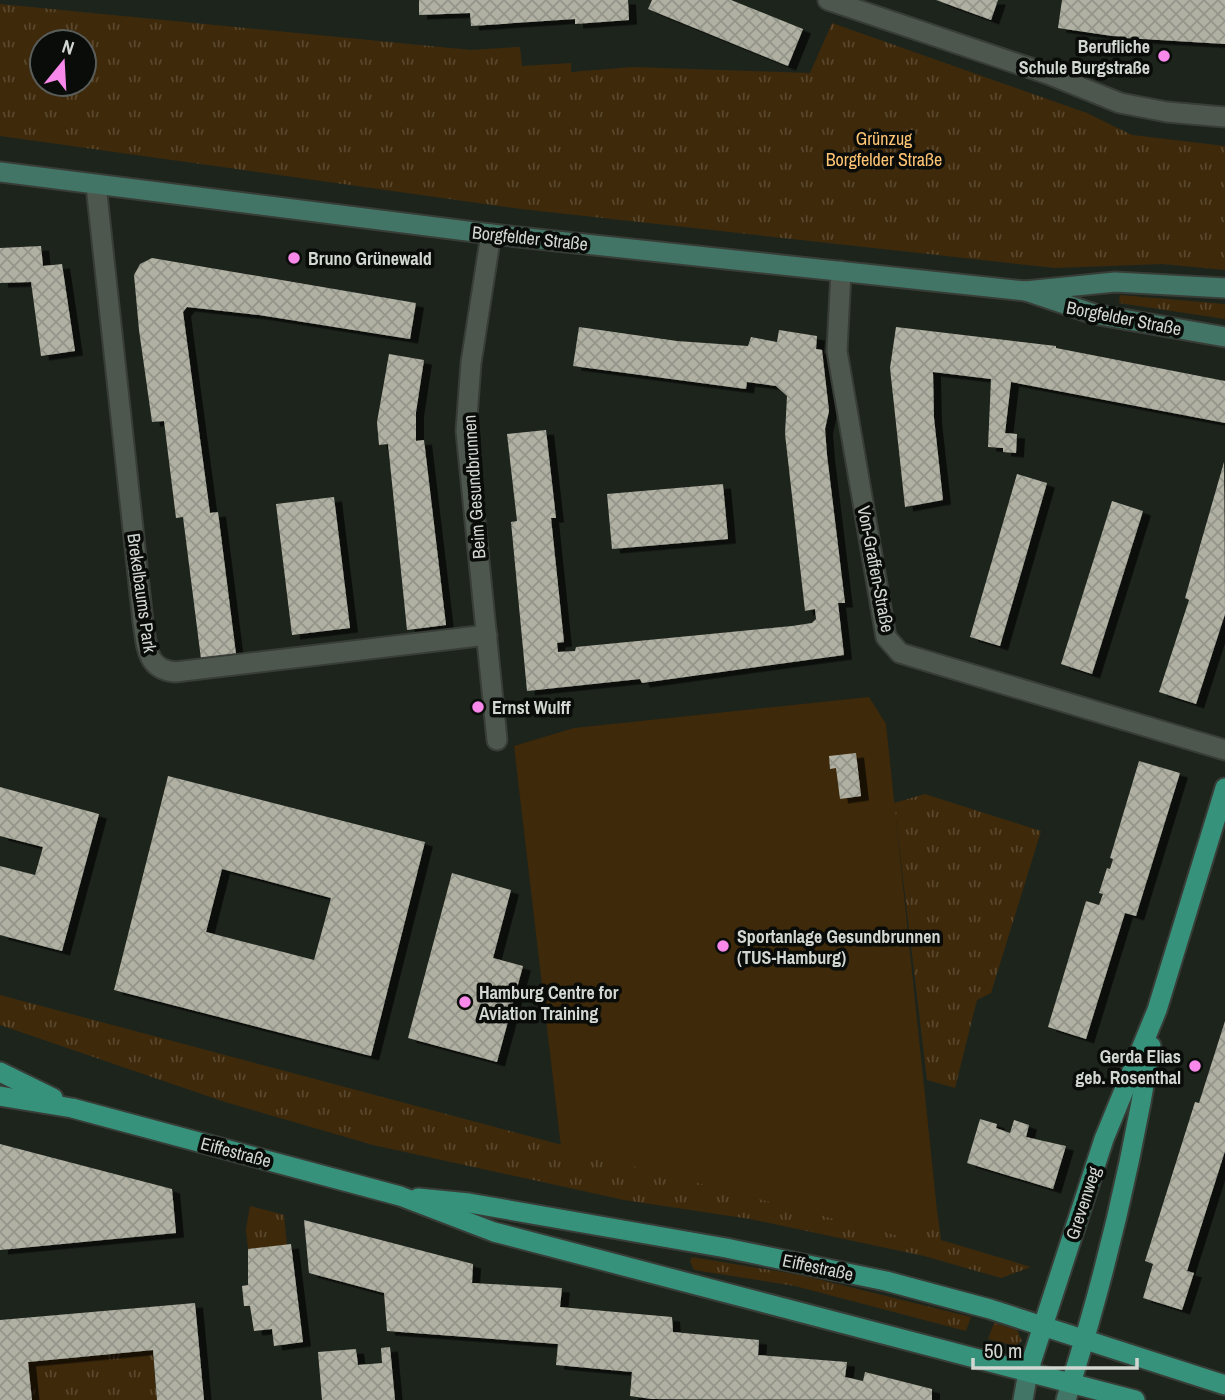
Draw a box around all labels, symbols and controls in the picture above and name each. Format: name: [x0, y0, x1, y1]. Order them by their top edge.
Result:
north arrow: [28, 28, 98, 98]
text: N: [59, 33, 78, 61]
place label: Berufliche Schule Burgstraße: [1019, 34, 1150, 80]
marker: Berufliche Schule Burgstraße: [1156, 48, 1172, 64]
park label: Grünzug Borgfelder Straße: [826, 126, 942, 172]
street label: Borgfelder Straße: [471, 219, 589, 257]
place label: Bruno Grünewald: [308, 246, 432, 271]
marker: Bruno Grünewald: [286, 250, 302, 266]
street label: Borgfelder Straße: [1064, 295, 1184, 341]
street label: Beim Gesundbrunnen: [456, 414, 492, 560]
street label: Von-Graffen-Straße: [851, 504, 901, 634]
street label: Brekelbaums Park: [121, 532, 163, 655]
place label: Ernst Wulff: [492, 695, 571, 720]
marker: Ernst Wulff: [470, 699, 486, 715]
place label: Sportanlage Gesundbrunnen (TUS-Hamburg): [737, 924, 940, 970]
marker: Sportanlage Gesundbrunnen (TUS-Hamburg): [715, 938, 731, 954]
place label: Hamburg Centre for Aviation Training: [479, 980, 619, 1026]
marker: Hamburg Centre for Aviation Training: [457, 994, 473, 1010]
place label: Gerda Elias geb. Rosenthal: [1075, 1044, 1181, 1090]
marker: Gerda Elias geb. Rosenthal: [1187, 1058, 1203, 1074]
street label: Eiffestraße: [198, 1131, 274, 1173]
street label: Grevenweg: [1059, 1162, 1107, 1243]
street label: Eiffestraße: [780, 1247, 856, 1287]
scale bar: [973, 1326, 1138, 1370]
text: 50 m: [984, 1336, 1022, 1365]

